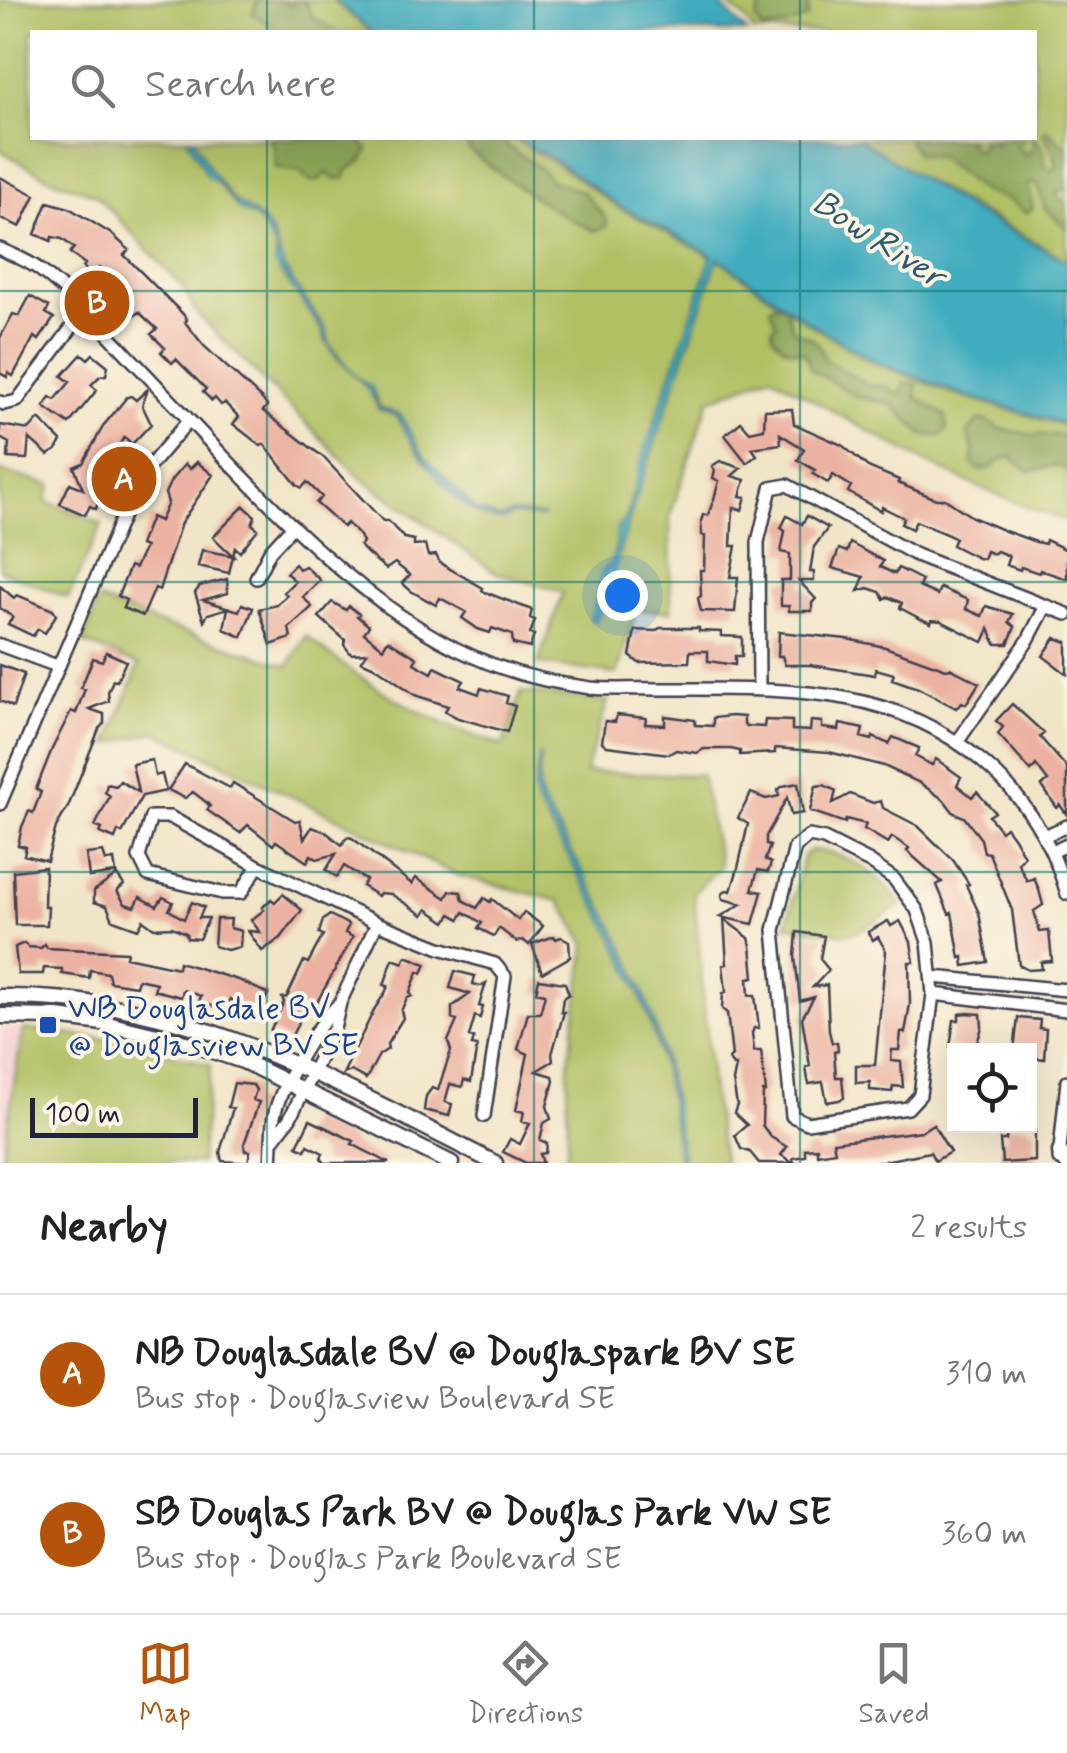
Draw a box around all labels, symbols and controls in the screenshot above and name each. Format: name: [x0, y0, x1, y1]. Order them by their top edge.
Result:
search box: [30, 30, 1037, 140]
icon: search: [65, 58, 120, 113]
text: Search here: [145, 61, 336, 110]
water label: Bow River: [803, 180, 956, 302]
pin: B: [64, 266, 130, 340]
pin: A: [92, 442, 156, 516]
your location: [597, 570, 648, 621]
place label: WB Douglasdale BV @ Douglasview BV SE: [68, 988, 359, 1070]
marker: WB Douglasdale BV @ Douglasview BV SE: [37, 1014, 59, 1036]
map controls: [947, 1043, 1037, 1133]
button: locate: [947, 1043, 1037, 1133]
scale bar: [30, 1093, 198, 1138]
text: 100 m: [45, 1097, 120, 1134]
text: Nearby: [40, 1201, 168, 1256]
text: 2 results: [910, 1207, 1027, 1249]
text: NB Douglasdale BV @ Douglaspark BV SE: [135, 1329, 795, 1378]
text: A: [62, 1353, 83, 1395]
text: 310 m: [945, 1353, 1027, 1395]
text: Bus stop · Douglasview Boulevard SE: [135, 1378, 615, 1420]
text: SB Douglas Park BV @ Douglas Park VW SE: [135, 1489, 832, 1538]
text: B: [62, 1513, 83, 1555]
text: 360 m: [941, 1513, 1027, 1555]
text: Bus stop · Douglas Park Boulevard SE: [135, 1538, 622, 1580]
tab: Map: [138, 1636, 193, 1733]
tab: Directions: [468, 1636, 583, 1733]
tab: Saved: [859, 1636, 929, 1733]

